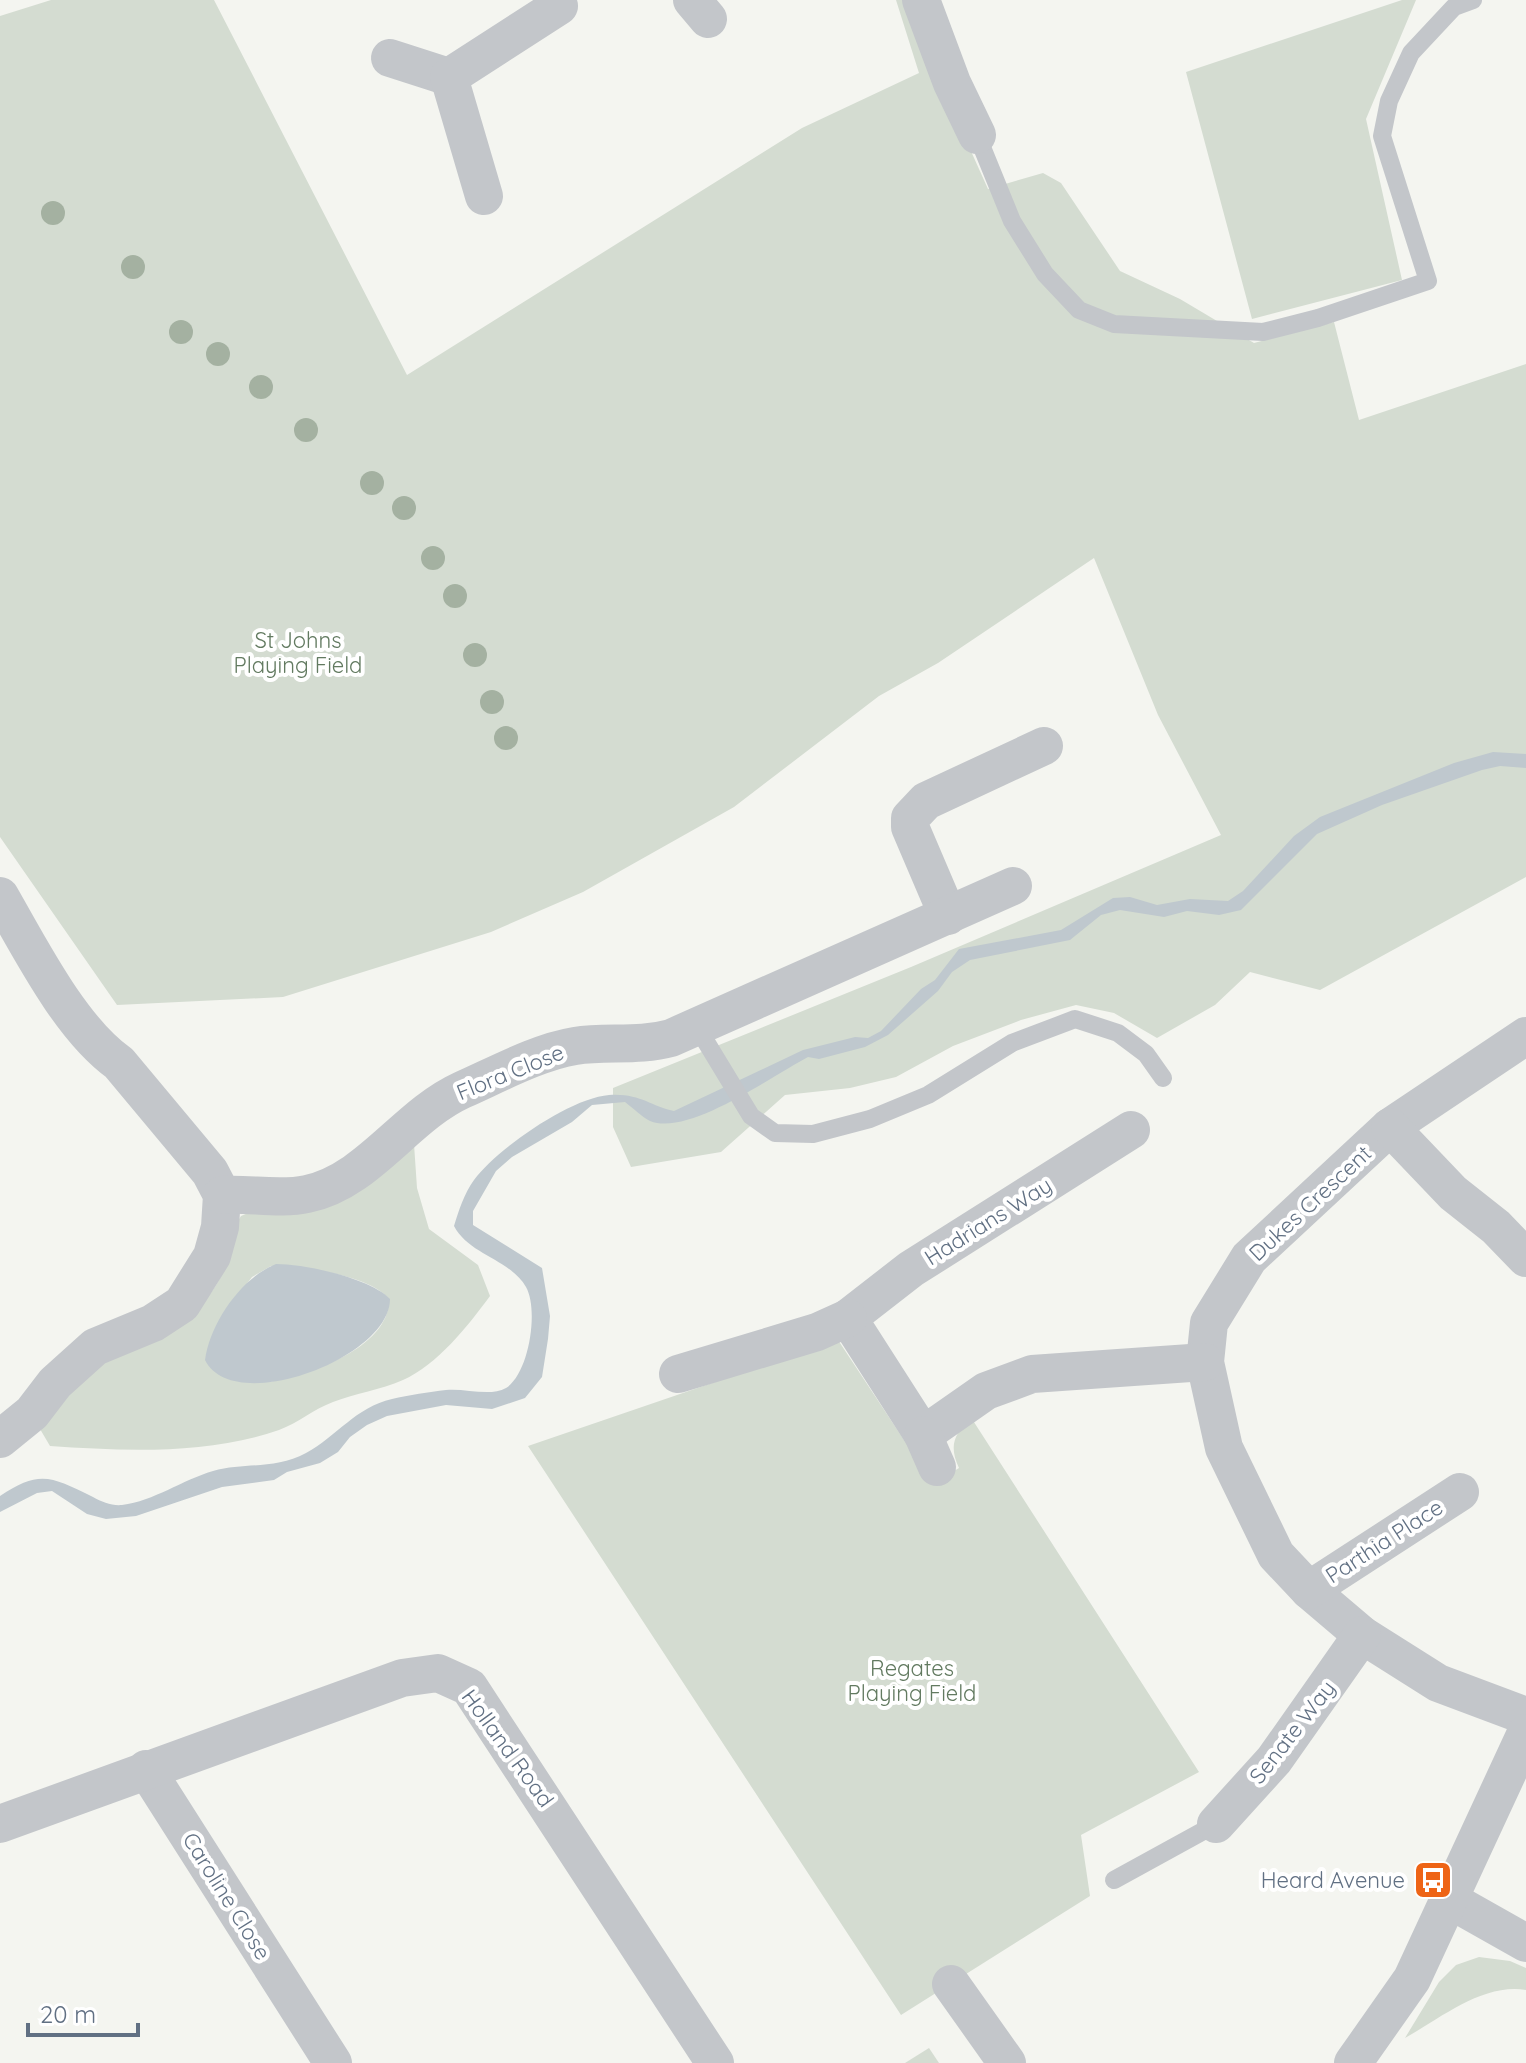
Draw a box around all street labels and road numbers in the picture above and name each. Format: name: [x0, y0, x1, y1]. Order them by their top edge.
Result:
street label: Flora Close: [452, 1038, 568, 1106]
street label: Dukes Crescent: [1243, 1139, 1377, 1267]
street label: Hadrians Way: [919, 1171, 1057, 1271]
street label: Parthia Place: [1320, 1493, 1448, 1589]
street label: Senate Way: [1243, 1675, 1341, 1789]
street label: Holland Road: [456, 1683, 560, 1813]
street label: Caroline Close: [177, 1827, 277, 1965]

